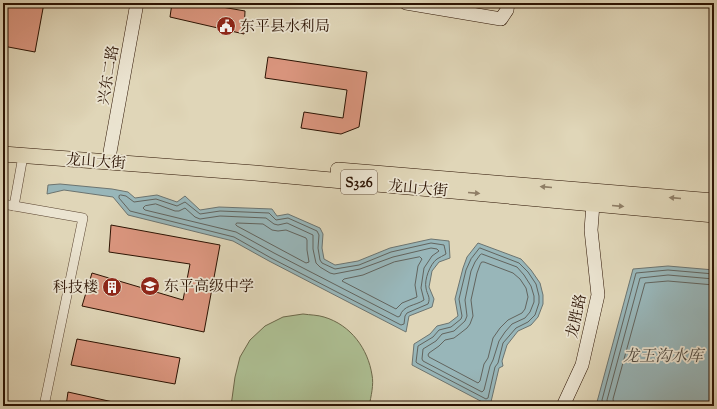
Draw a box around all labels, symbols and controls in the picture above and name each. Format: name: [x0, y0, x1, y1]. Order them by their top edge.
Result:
public building icon: 东平县水利局: [215, 15, 237, 37]
place label: 东平县水利局: [240, 17, 330, 38]
street label: 兴东二路: [94, 44, 125, 107]
street label: 龙山大街: [65, 150, 127, 175]
road number: S326: [341, 170, 377, 194]
street label: 龙山大街: [387, 176, 449, 203]
one-way arrow: [540, 184, 552, 191]
one-way arrow: [468, 190, 480, 196]
one-way arrow: [669, 195, 681, 202]
one-way arrow: [612, 203, 624, 209]
school or university icon: 东平高级中学: [139, 275, 161, 297]
building icon: 科技楼: [101, 276, 123, 298]
place label: 东平高级中学: [164, 277, 254, 298]
place label: 科技楼: [53, 278, 98, 299]
street label: 龙胜路: [563, 292, 592, 341]
water label: 龙王沟水库: [623, 346, 706, 369]

